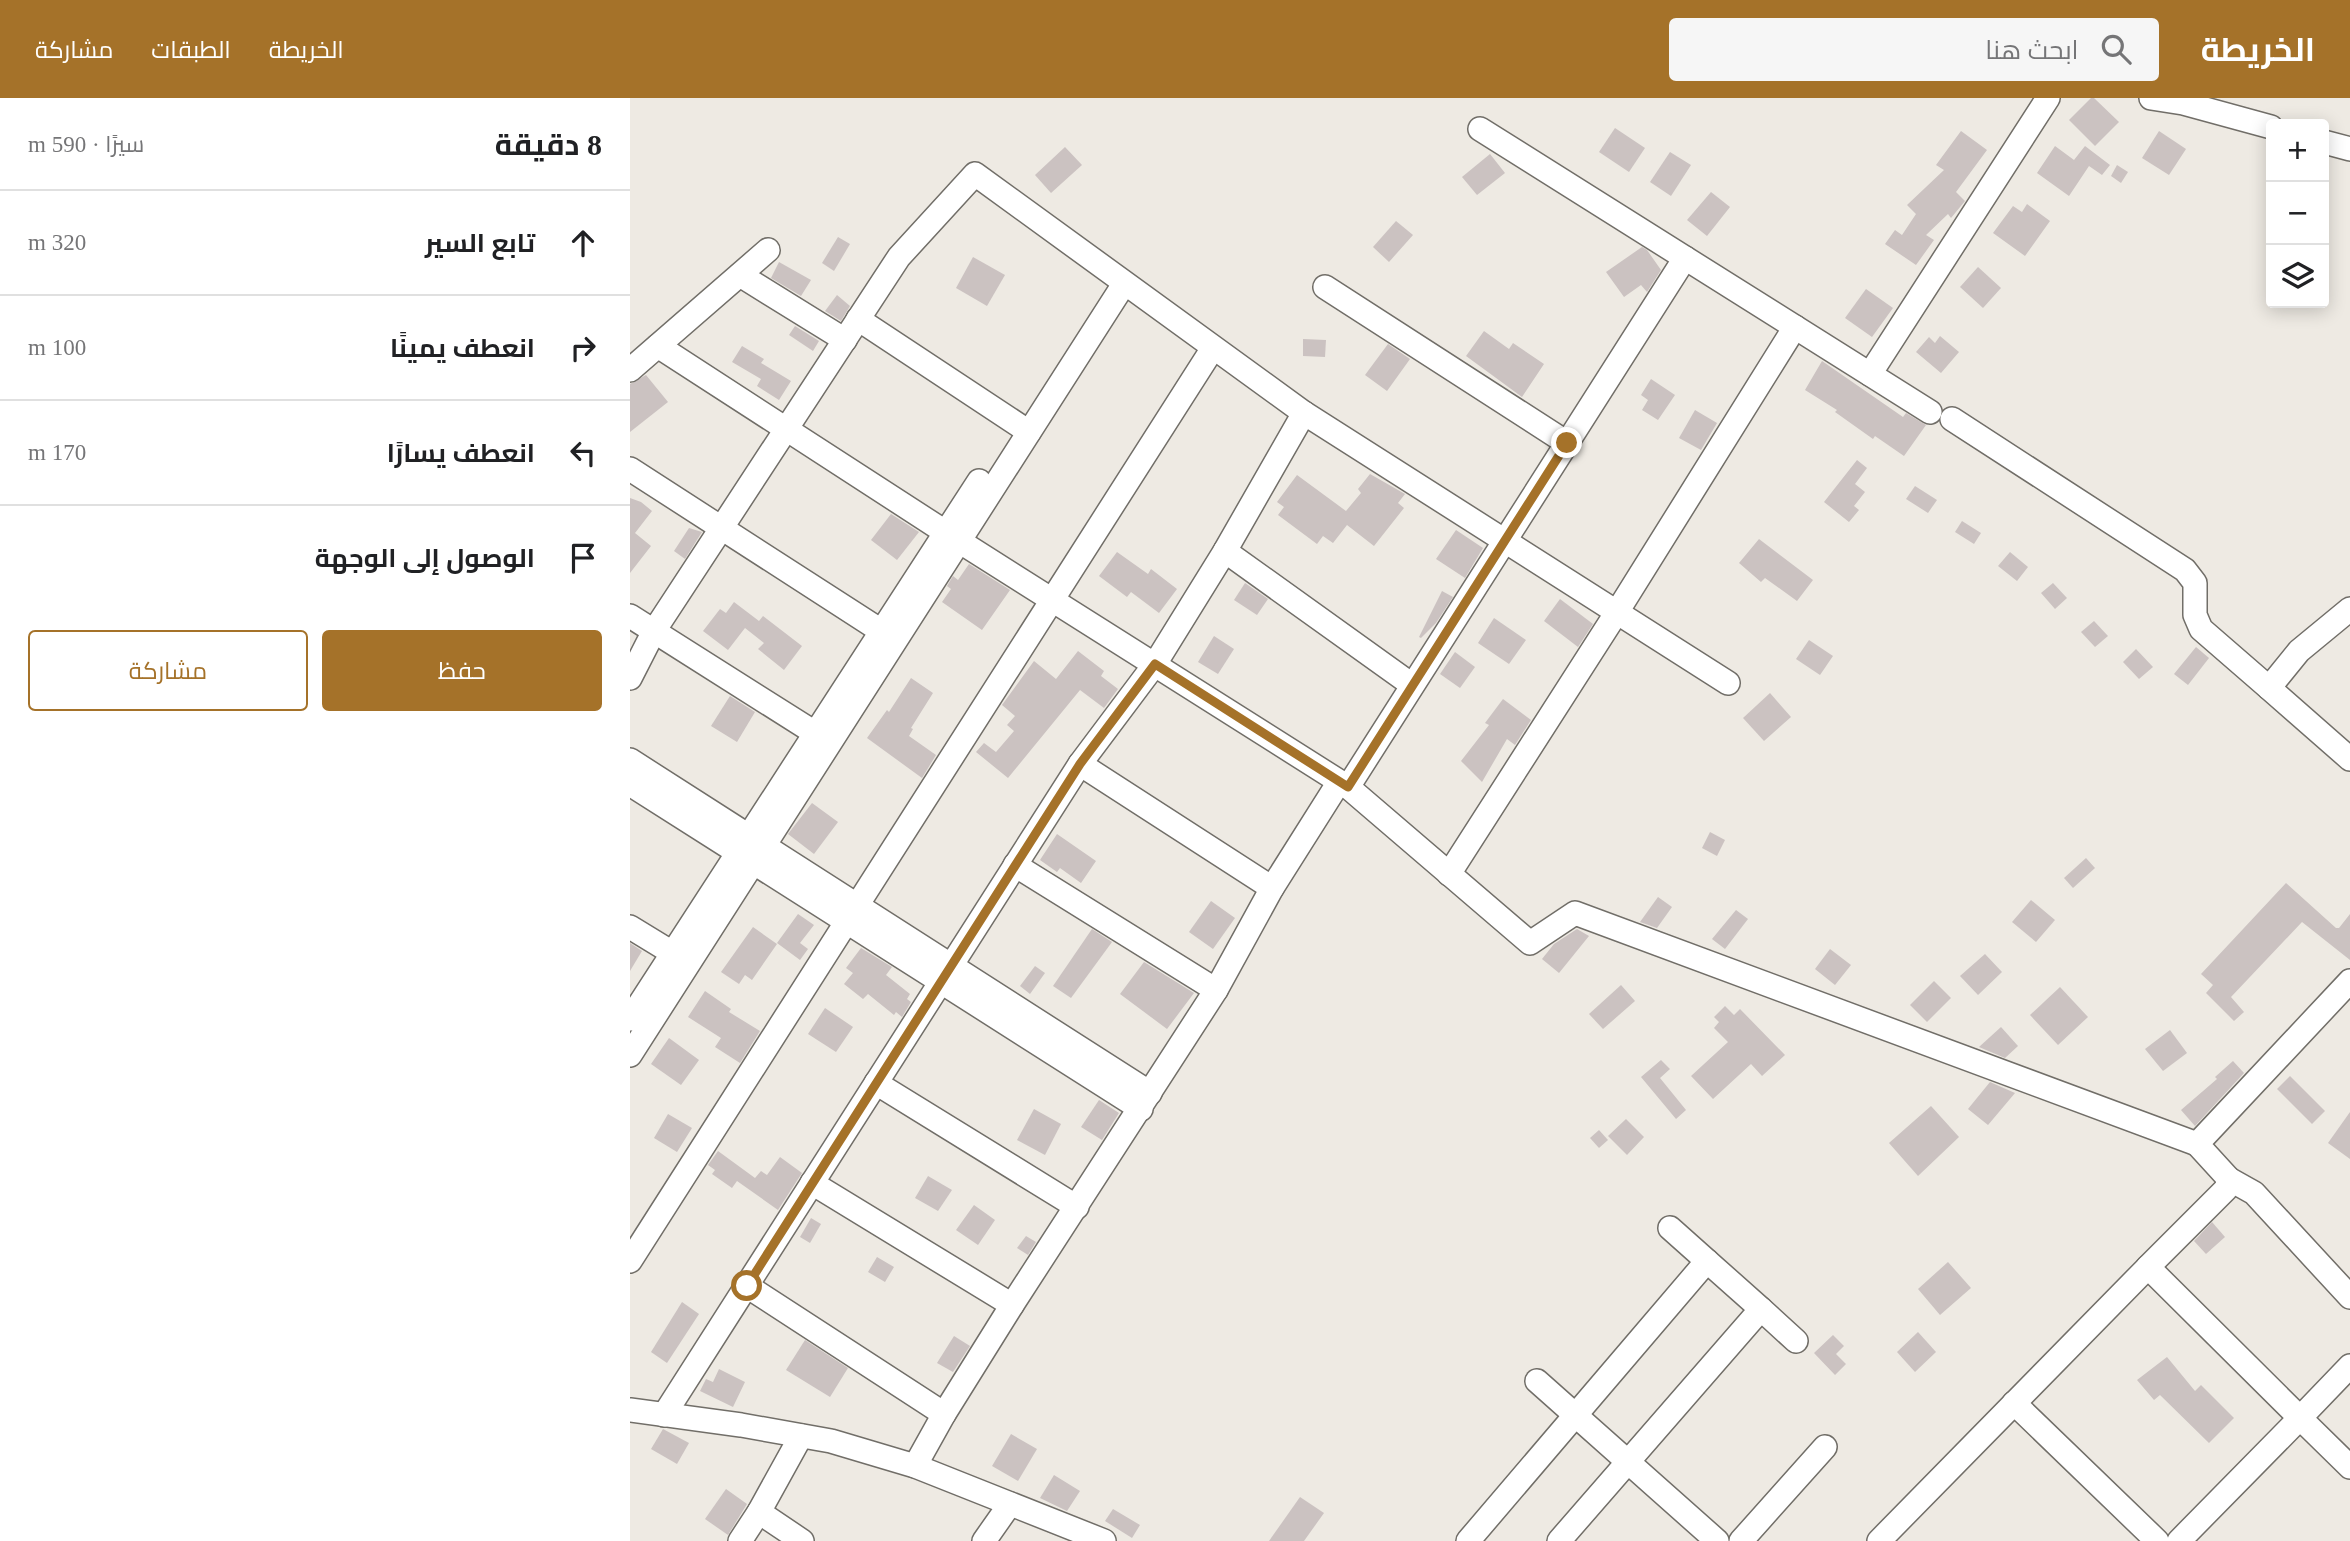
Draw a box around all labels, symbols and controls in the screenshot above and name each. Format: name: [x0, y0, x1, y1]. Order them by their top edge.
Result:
search box: [1669, 18, 2159, 81]
icon: search: [2097, 30, 2135, 68]
text: الخريطة: [2201, 32, 2315, 68]
text: ابحث هنا: [1985, 36, 2079, 65]
text: مشاركة: [35, 37, 113, 63]
text: الطبقات: [151, 37, 231, 63]
text: الخريطة: [269, 37, 344, 63]
map controls: [2266, 119, 2329, 308]
button: +: [2266, 119, 2329, 182]
text: 8 دقيقة: [495, 128, 602, 161]
text: سيرًا · 590 m: [28, 132, 144, 157]
button: −: [2266, 182, 2329, 245]
icon: ahead: [564, 224, 602, 262]
text: تابع السير: [425, 229, 535, 258]
text: 320 m: [28, 230, 86, 255]
button: layers: [2266, 245, 2329, 308]
icon: right: [564, 329, 602, 367]
text: انعطف يمينًا: [390, 334, 535, 363]
text: 100 m: [28, 335, 86, 360]
route end: [1551, 427, 1582, 458]
icon: left: [564, 434, 602, 472]
text: انعطف يسارًا: [387, 439, 535, 468]
text: 170 m: [28, 440, 86, 465]
icon: arrive: [564, 539, 602, 577]
text: الوصول إلى الوجهة: [315, 544, 535, 573]
button: مشاركة: [28, 630, 308, 711]
button: حفظ: [322, 630, 602, 711]
route start: [731, 1270, 762, 1301]

